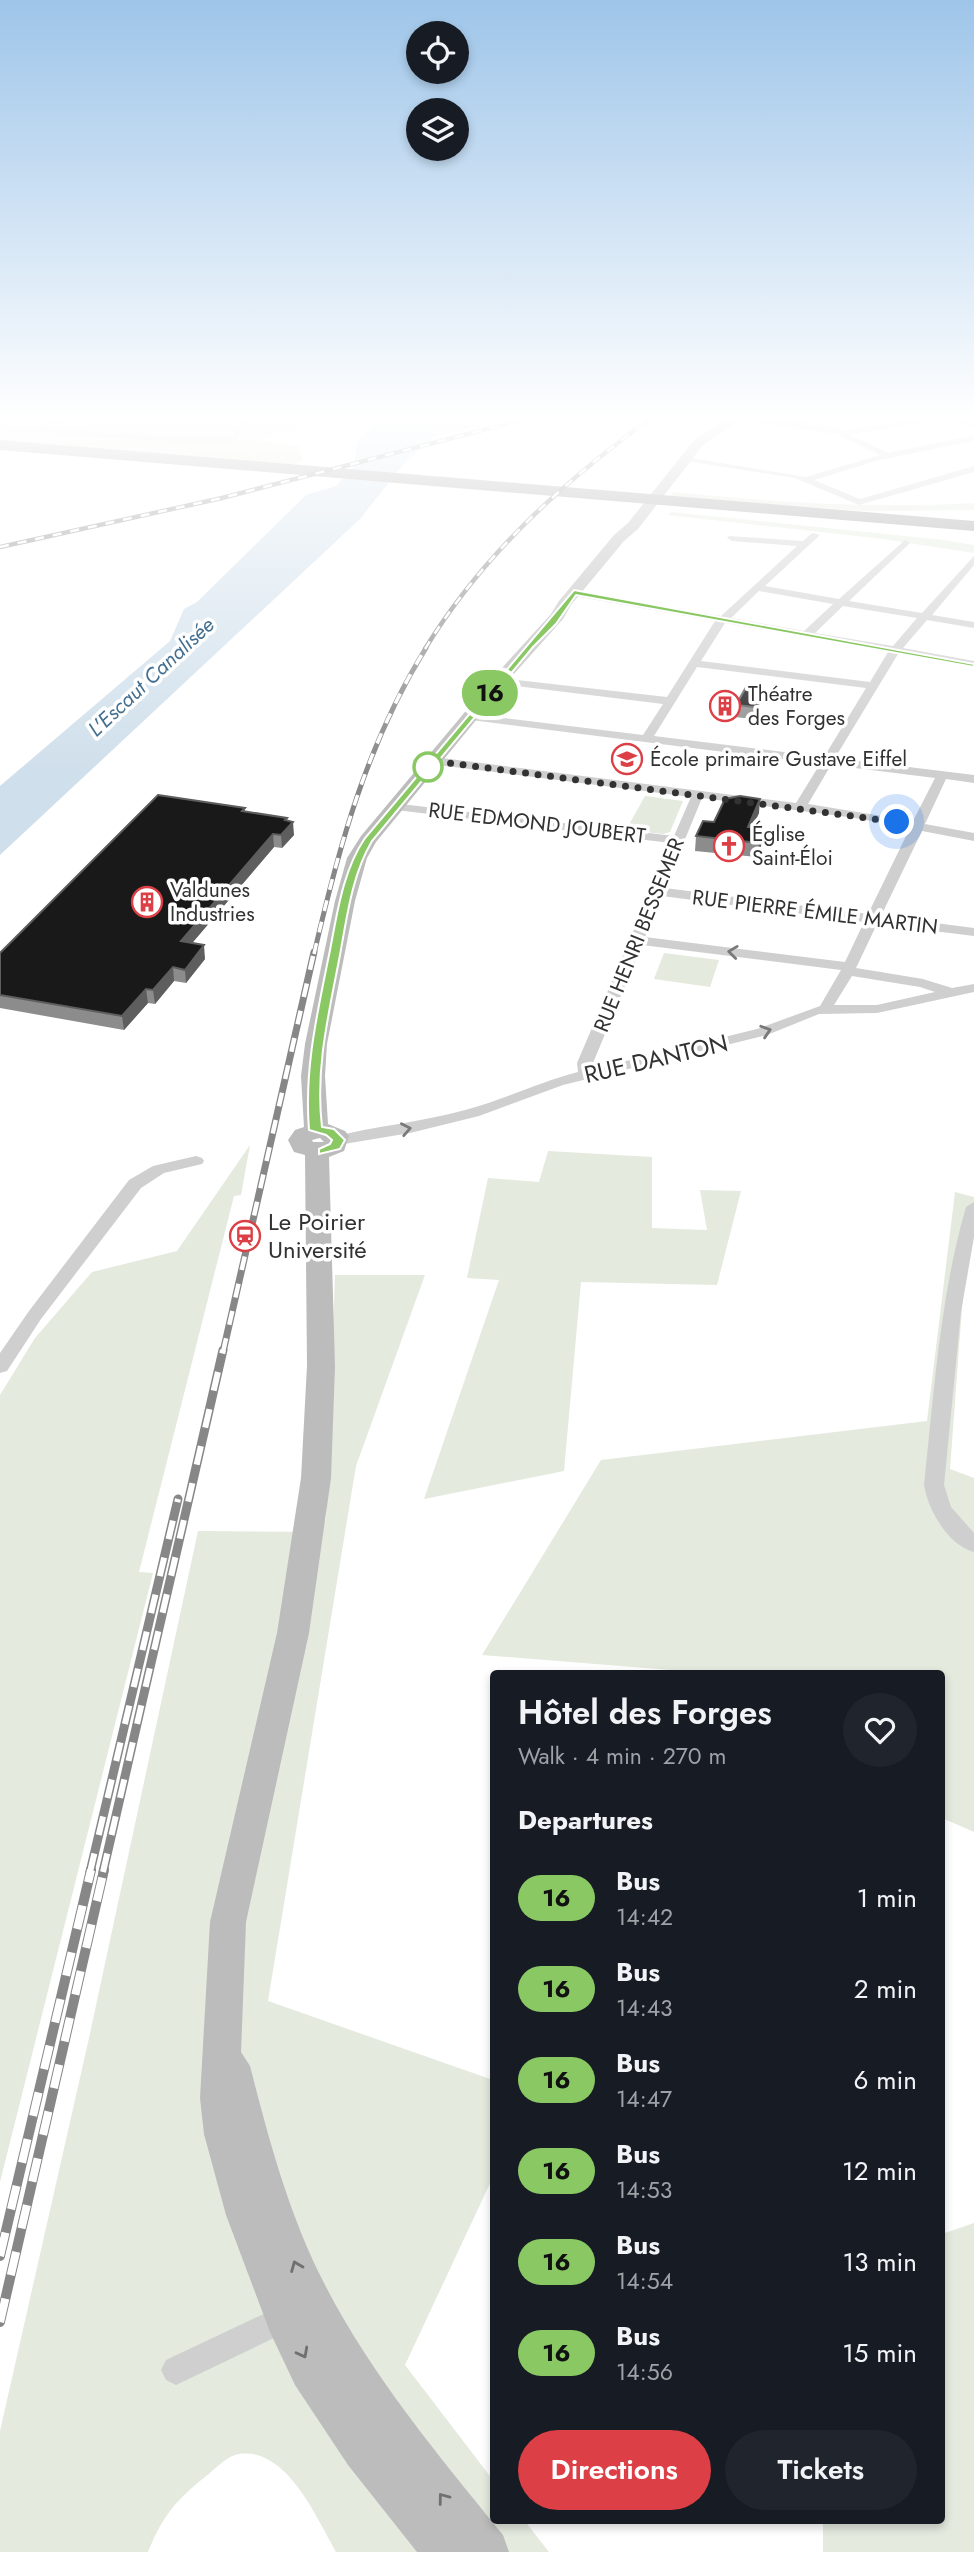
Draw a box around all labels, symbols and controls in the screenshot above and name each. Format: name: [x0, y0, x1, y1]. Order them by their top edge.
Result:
map controls: [406, 21, 469, 161]
button: locate: [406, 21, 469, 84]
button: layers: [406, 98, 469, 161]
water label: L'Escaut Canalisée: [81, 610, 221, 744]
line badge: 16: [458, 670, 522, 716]
text: 16: [476, 675, 504, 710]
place label: Théatre des Forges: [748, 679, 845, 733]
building icon: Théatre des Forges: [708, 689, 742, 723]
school or university icon: École primaire Gustave Eiffel: [610, 742, 644, 776]
place label: École primaire Gustave Eiffel: [650, 744, 907, 774]
unlabelled marker: [413, 752, 443, 782]
street label: RUE EDMOND JOUBERT: [427, 795, 648, 851]
your location: [879, 804, 914, 839]
place label: Église Saint-Éloi: [752, 819, 833, 873]
church icon: Église Saint-Éloi: [712, 829, 746, 863]
street label: RUE HENRI BESSEMER: [586, 833, 692, 1037]
place label: Valdunes Industries: [170, 875, 255, 929]
street label: RUE PIERRE ÉMILE MARTIN: [691, 882, 939, 942]
building icon: Valdunes Industries: [130, 885, 164, 919]
one-way arrow: [727, 945, 739, 960]
street label: RUE DANTON: [581, 1025, 731, 1092]
one-way arrow: [760, 1025, 772, 1039]
one-way arrow: [400, 1123, 412, 1138]
place label: Le Poirier Université: [268, 1204, 367, 1267]
station icon: Le Poirier Université: [228, 1219, 262, 1253]
text: Hôtel des Forges: [518, 1689, 772, 1736]
button: heart: [843, 1693, 917, 1767]
text: Walk · 4 min · 270 m: [518, 1739, 726, 1773]
text: Departures: [518, 1801, 653, 1839]
text: Bus: [616, 1862, 660, 1900]
text: 1 min: [857, 1879, 917, 1917]
text: 16: [542, 1880, 571, 1915]
text: 14:42: [616, 1900, 673, 1934]
text: Bus: [616, 1953, 660, 1991]
text: 2 min: [854, 1970, 917, 2008]
text: 16: [542, 1971, 571, 2006]
text: 14:43: [616, 1991, 673, 2025]
text: Bus: [616, 2044, 660, 2082]
text: 6 min: [854, 2061, 917, 2099]
text: 16: [542, 2062, 571, 2097]
text: 14:47: [616, 2082, 672, 2116]
text: Bus: [616, 2135, 660, 2173]
text: 12 min: [842, 2152, 917, 2190]
text: 16: [542, 2153, 571, 2188]
text: 14:53: [616, 2173, 672, 2207]
text: Bus: [616, 2226, 660, 2264]
text: 13 min: [843, 2243, 917, 2281]
text: 16: [542, 2244, 571, 2279]
one-way arrow: [290, 2261, 304, 2273]
text: 14:54: [616, 2264, 673, 2298]
text: Bus: [616, 2317, 660, 2355]
text: 15 min: [842, 2334, 917, 2372]
text: 16: [542, 2335, 571, 2370]
one-way arrow: [295, 2346, 308, 2359]
text: 14:56: [616, 2355, 673, 2389]
button: Directions: [518, 2430, 711, 2510]
button: Tickets: [725, 2430, 917, 2510]
one-way arrow: [439, 2493, 452, 2506]

